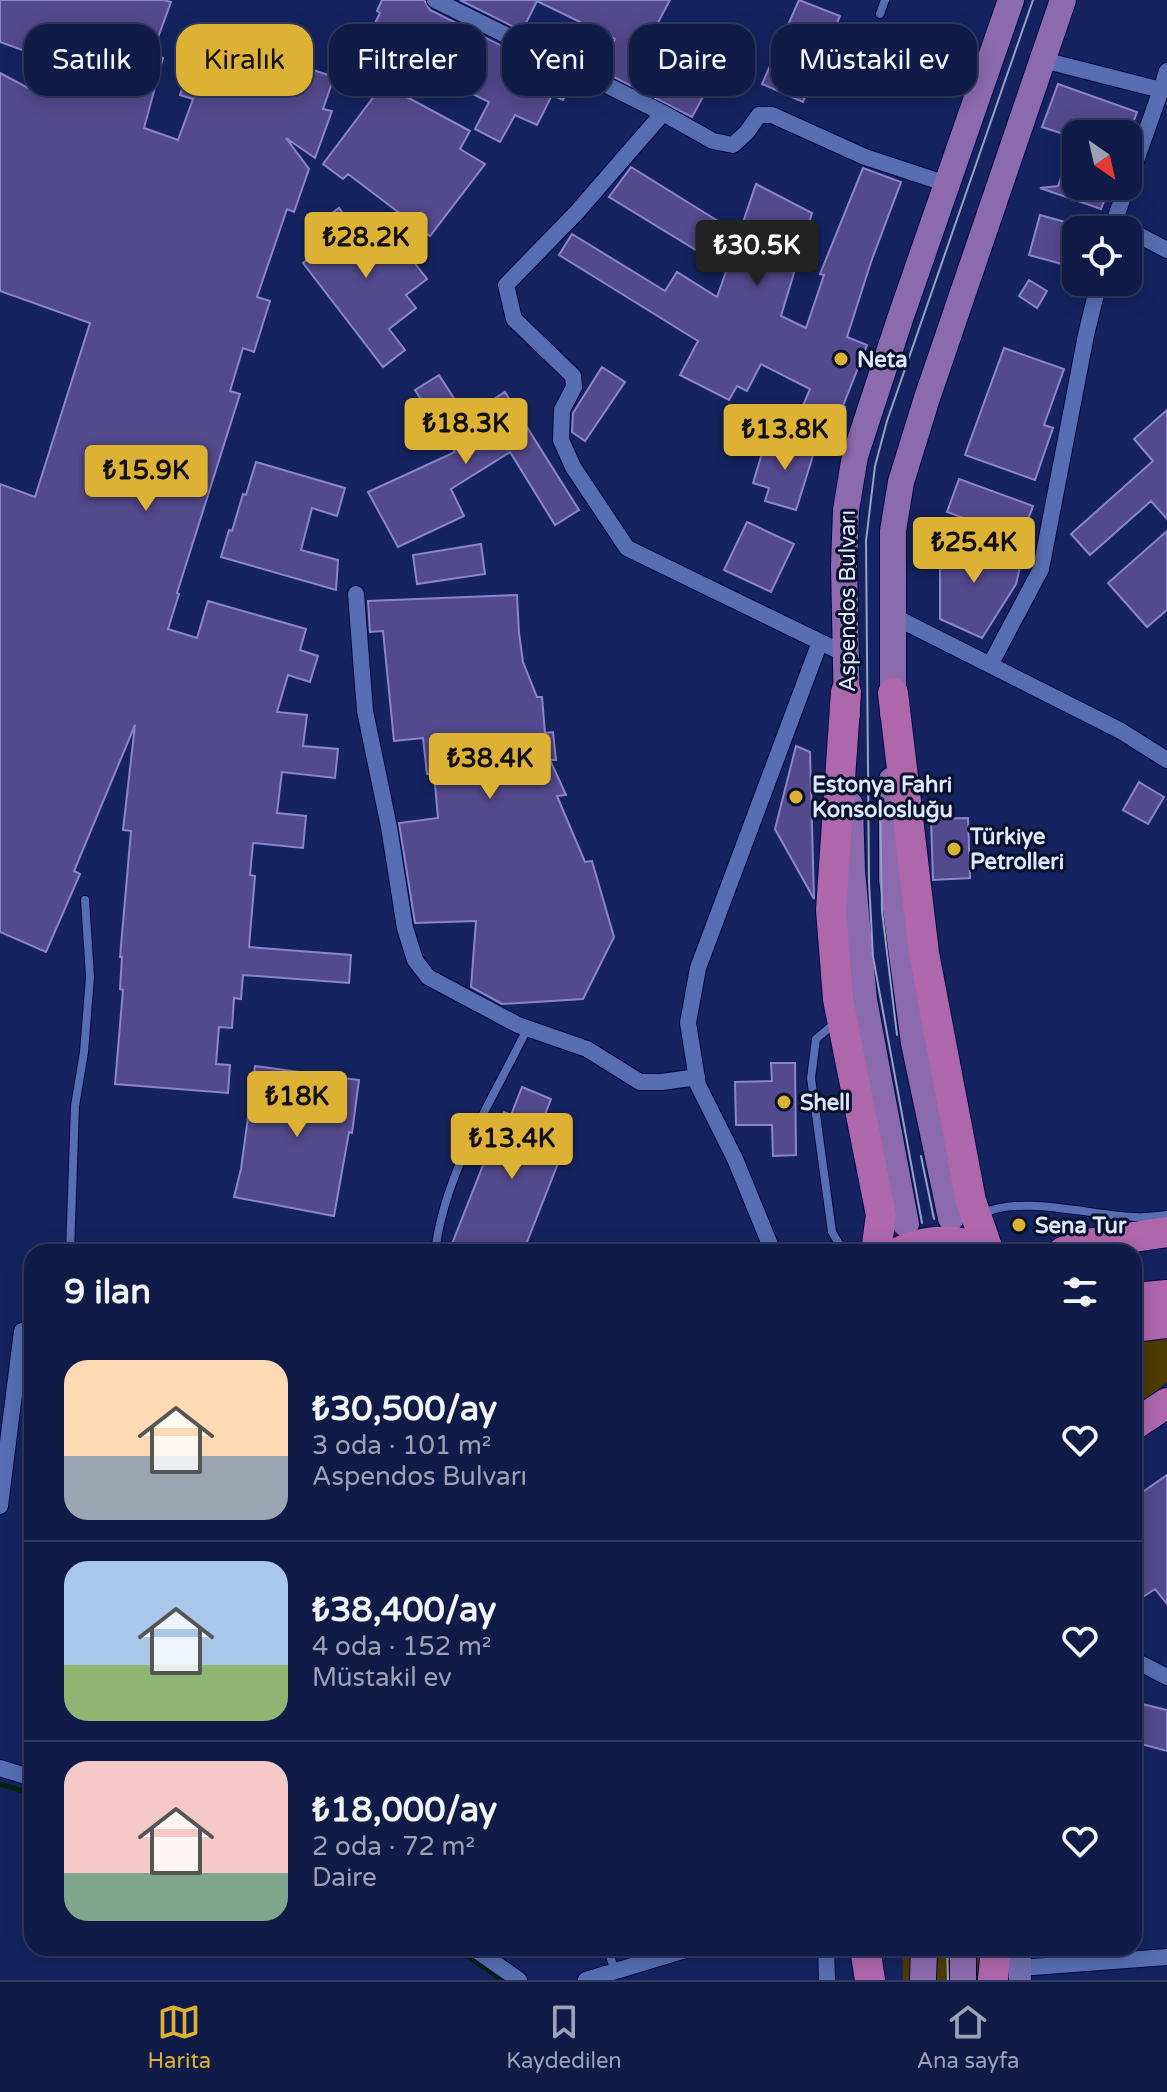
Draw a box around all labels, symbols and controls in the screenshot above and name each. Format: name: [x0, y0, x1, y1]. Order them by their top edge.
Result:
chip: Satılık: [24, 24, 160, 96]
chip: Kiralık: [176, 24, 313, 96]
chip: Filtreler: [329, 24, 486, 96]
chip: Yeni: [502, 24, 613, 96]
chip: Daire: [629, 24, 755, 96]
chip: Müstakil ev: [771, 24, 977, 96]
north arrow: [1062, 120, 1142, 200]
map controls: [1062, 120, 1142, 296]
pin: ₺28.2K: [301, 212, 431, 280]
button: locate: [1062, 216, 1142, 296]
pin: ₺30.5K: [692, 220, 822, 288]
text: ₺28.2K: [323, 222, 409, 253]
text: ₺30.5K: [714, 230, 800, 261]
place label: Neta: [857, 347, 908, 373]
marker: Neta: [832, 350, 850, 368]
pin: ₺18.3K: [401, 398, 531, 466]
pin: ₺13.8K: [720, 404, 850, 472]
text: ₺18.3K: [423, 408, 509, 439]
text: ₺13.8K: [742, 414, 828, 445]
pin: ₺15.9K: [81, 445, 211, 513]
text: ₺15.9K: [103, 455, 189, 486]
street label: Aspendos Bulvarı: [835, 510, 861, 692]
pin: ₺25.4K: [909, 517, 1039, 585]
text: ₺25.4K: [931, 527, 1017, 558]
pin: ₺38.4K: [425, 733, 555, 801]
text: ₺38.4K: [447, 743, 533, 774]
place label: Estonya Fahri Konsolosluğu: [812, 772, 953, 823]
marker: Estonya Fahri Konsolosluğu: [787, 788, 805, 806]
place label: Türkiye Petrolleri: [969, 824, 1064, 875]
marker: Türkiye Petrolleri: [945, 840, 963, 858]
pin: ₺18K: [250, 1071, 344, 1139]
text: ₺18K: [265, 1081, 329, 1112]
place label: Shell: [800, 1090, 850, 1116]
marker: Shell: [775, 1093, 793, 1111]
pin: ₺13.4K: [447, 1113, 577, 1181]
text: ₺13.4K: [469, 1123, 555, 1154]
place label: Sena Tur: [1035, 1213, 1127, 1239]
marker: Sena Tur: [1010, 1216, 1028, 1234]
icon: filters: [1058, 1270, 1102, 1314]
text: 9 ilan: [64, 1272, 151, 1313]
text: ₺30,500/ay: [312, 1389, 497, 1430]
icon: home: [128, 1392, 224, 1488]
icon: heart: [1058, 1418, 1102, 1462]
text: 3 oda · 101 m²: [312, 1430, 491, 1461]
text: Aspendos Bulvarı: [312, 1461, 527, 1492]
text: ₺38,400/ay: [312, 1590, 496, 1631]
icon: home: [128, 1593, 224, 1689]
icon: heart: [1058, 1619, 1102, 1663]
text: 4 oda · 152 m²: [312, 1631, 491, 1662]
text: Müstakil ev: [312, 1662, 452, 1693]
text: ₺18,000/ay: [312, 1790, 497, 1831]
icon: home: [128, 1793, 224, 1889]
icon: heart: [1058, 1819, 1102, 1863]
text: 2 oda · 72 m²: [312, 1831, 475, 1862]
text: Daire: [312, 1862, 377, 1893]
tab: Harita: [148, 2000, 211, 2074]
tab: Kaydedilen: [506, 2000, 622, 2074]
tab: Ana sayfa: [917, 2000, 1019, 2074]

